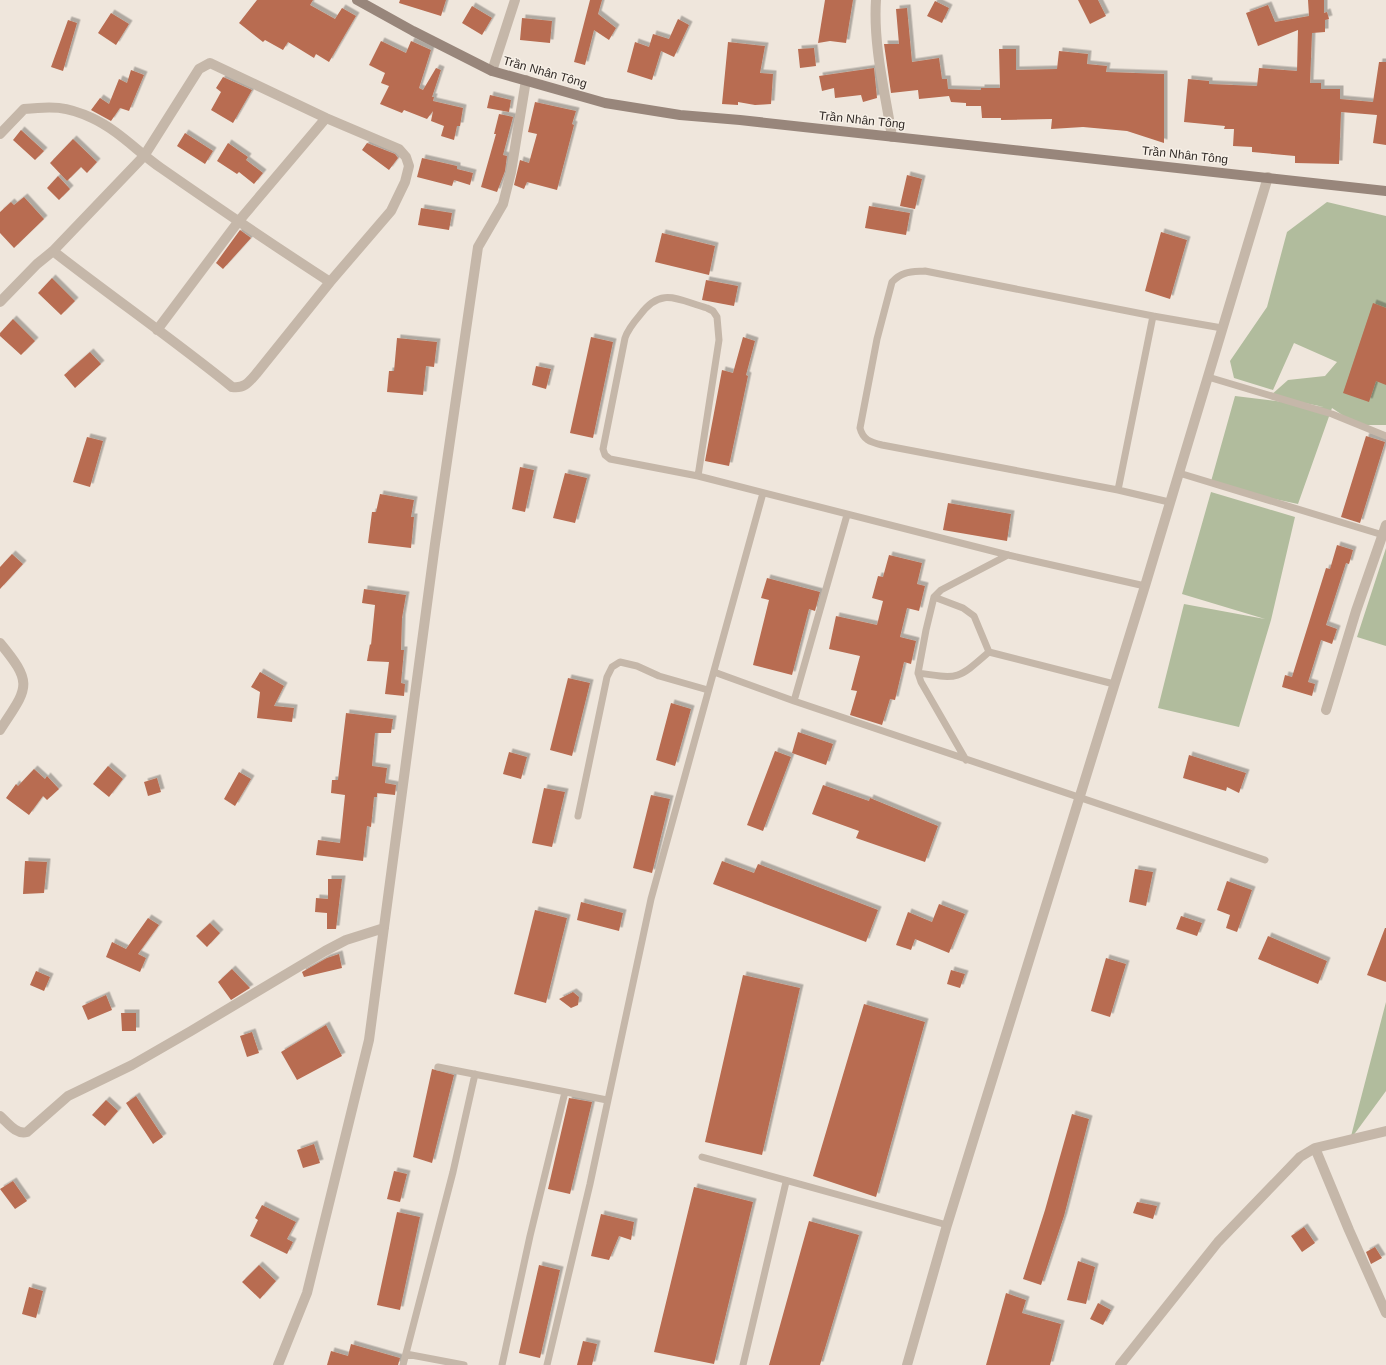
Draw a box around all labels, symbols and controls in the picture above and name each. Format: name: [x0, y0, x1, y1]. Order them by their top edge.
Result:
street label: Trần Nhân Tông: [501, 53, 589, 91]
street label: Trần Nhân Tông: [818, 109, 906, 131]
street label: Trần Nhân Tông: [1141, 144, 1229, 166]

